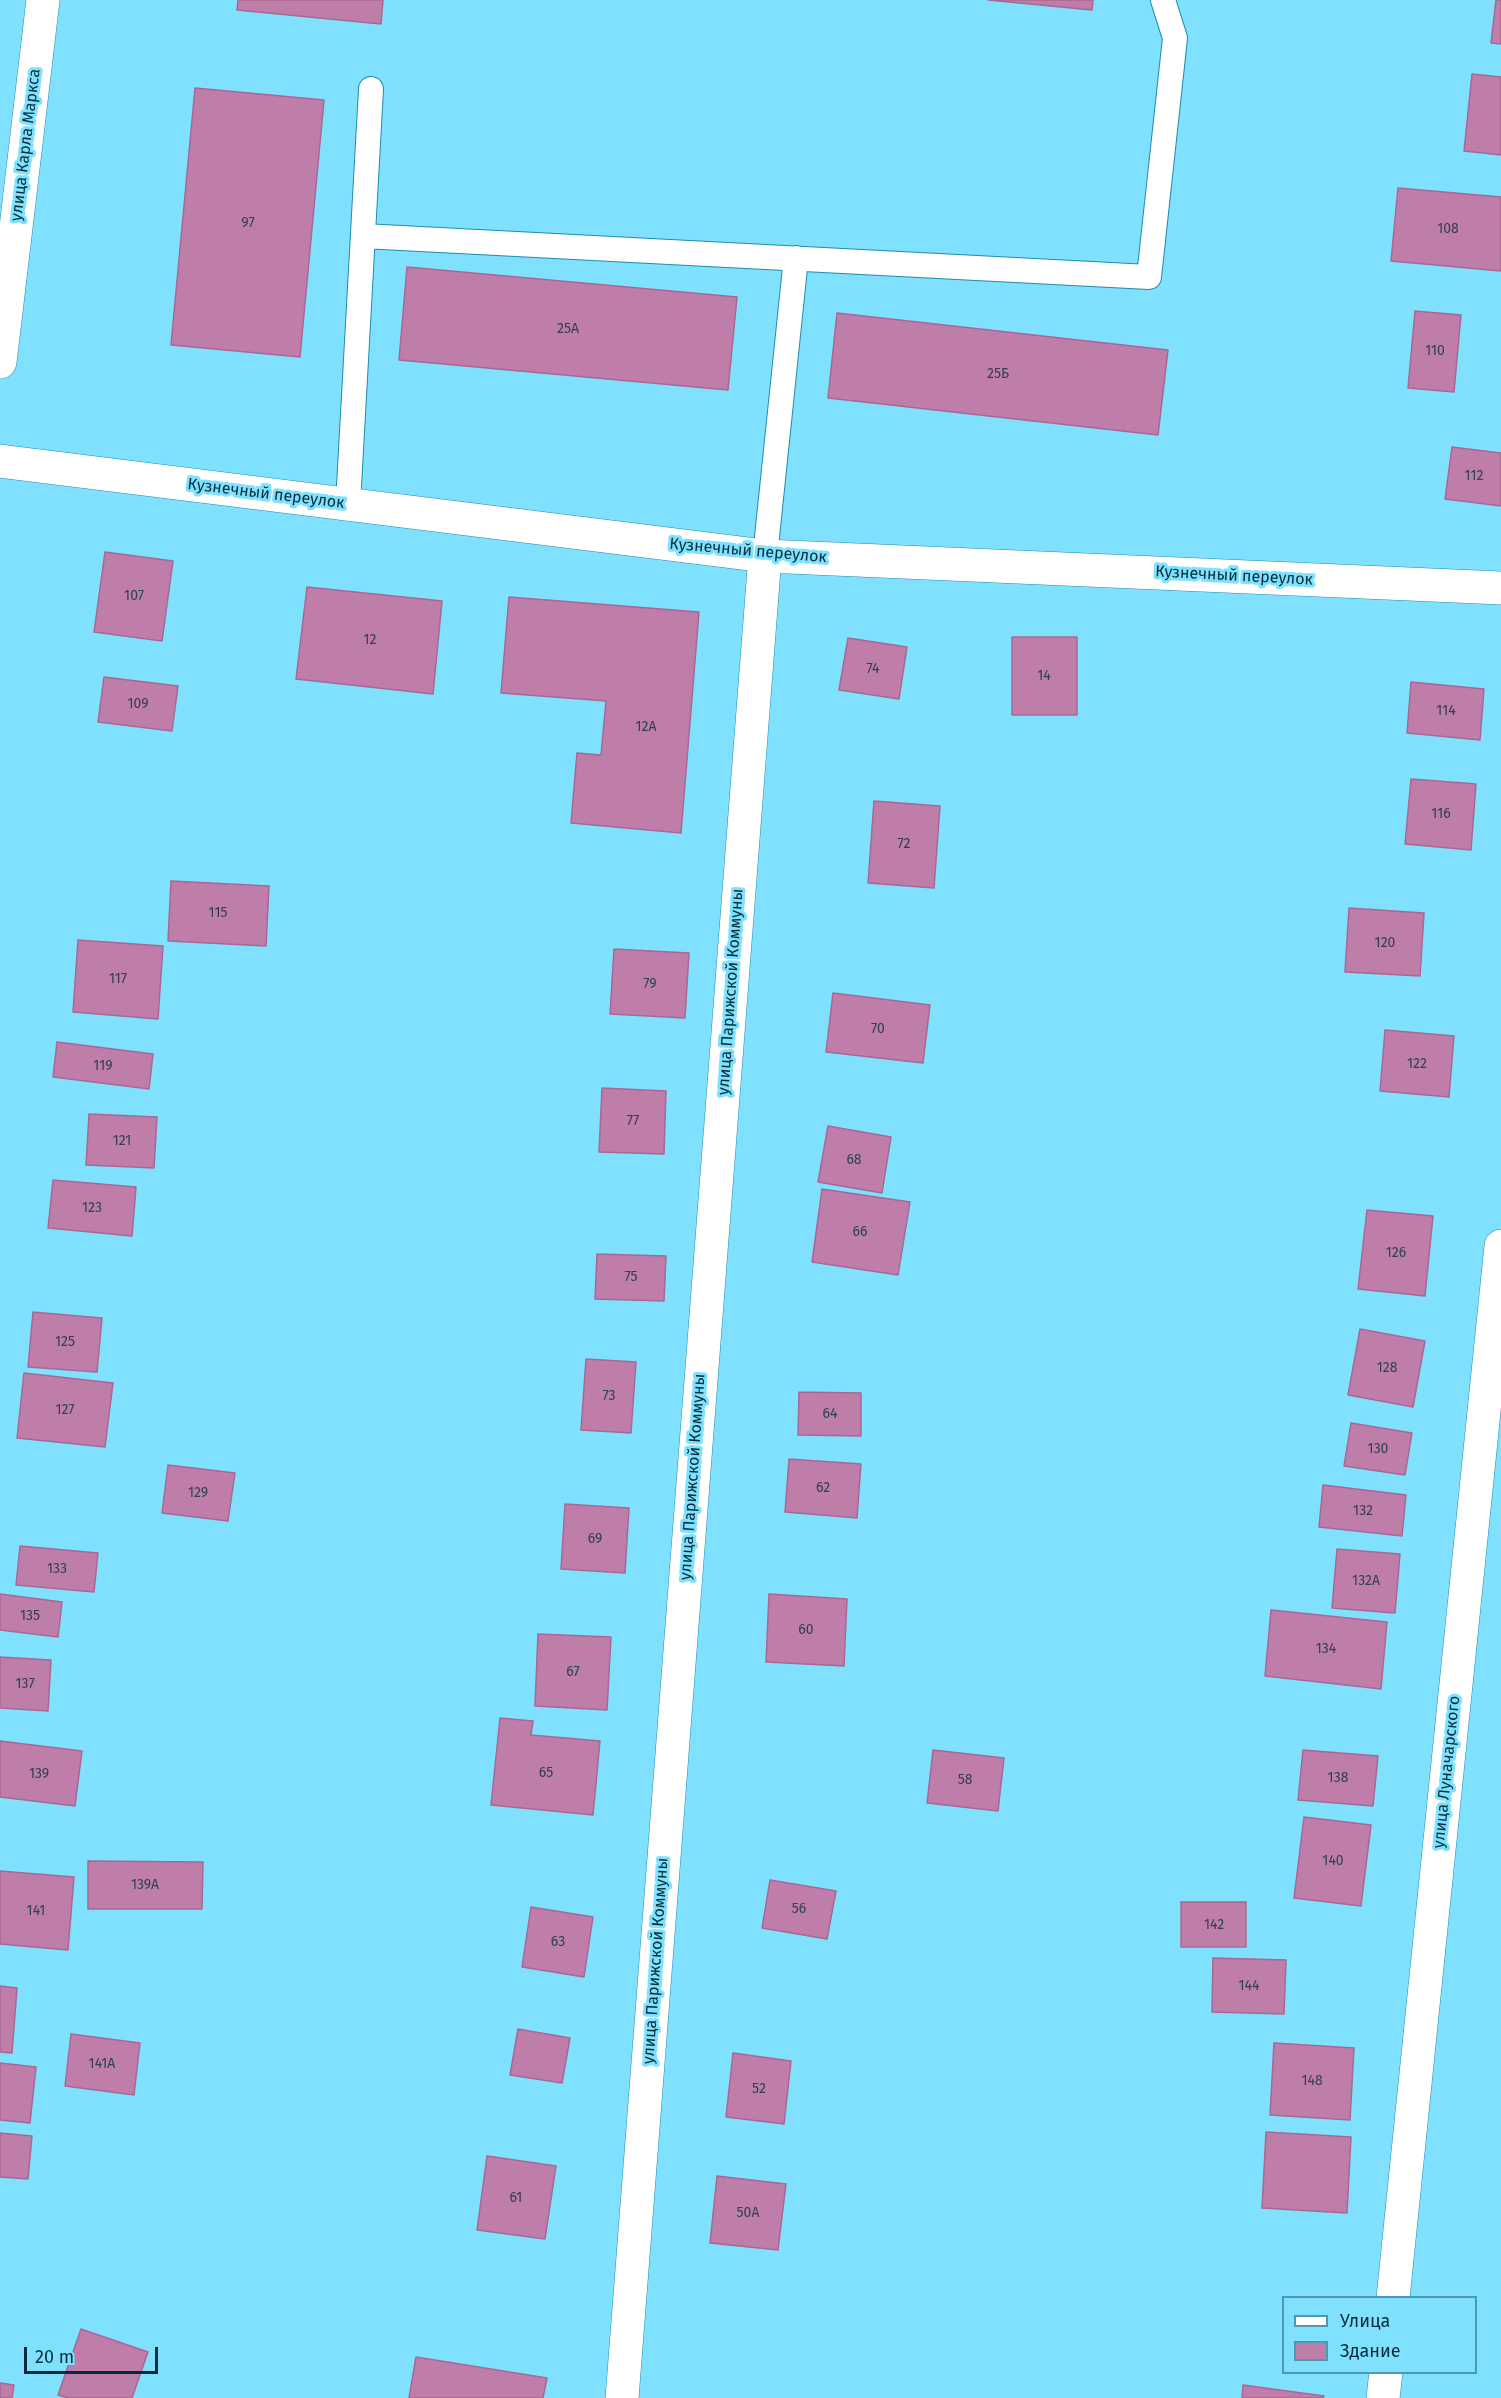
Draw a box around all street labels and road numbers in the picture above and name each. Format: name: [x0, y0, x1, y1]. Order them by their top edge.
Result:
street label: улица Карла Маркса: [7, 68, 45, 222]
street label: Кузнечный переулок: [186, 475, 346, 513]
street label: Кузнечный переулок: [668, 535, 828, 567]
street label: Кузнечный переулок: [1155, 562, 1313, 590]
street label: улица Парижской Коммуны: [714, 888, 748, 1096]
street label: улица Парижской Коммуны: [676, 1373, 710, 1581]
street label: улица Луначарского: [1429, 1695, 1465, 1849]
street label: улица Парижской Коммуны: [639, 1857, 673, 2065]

